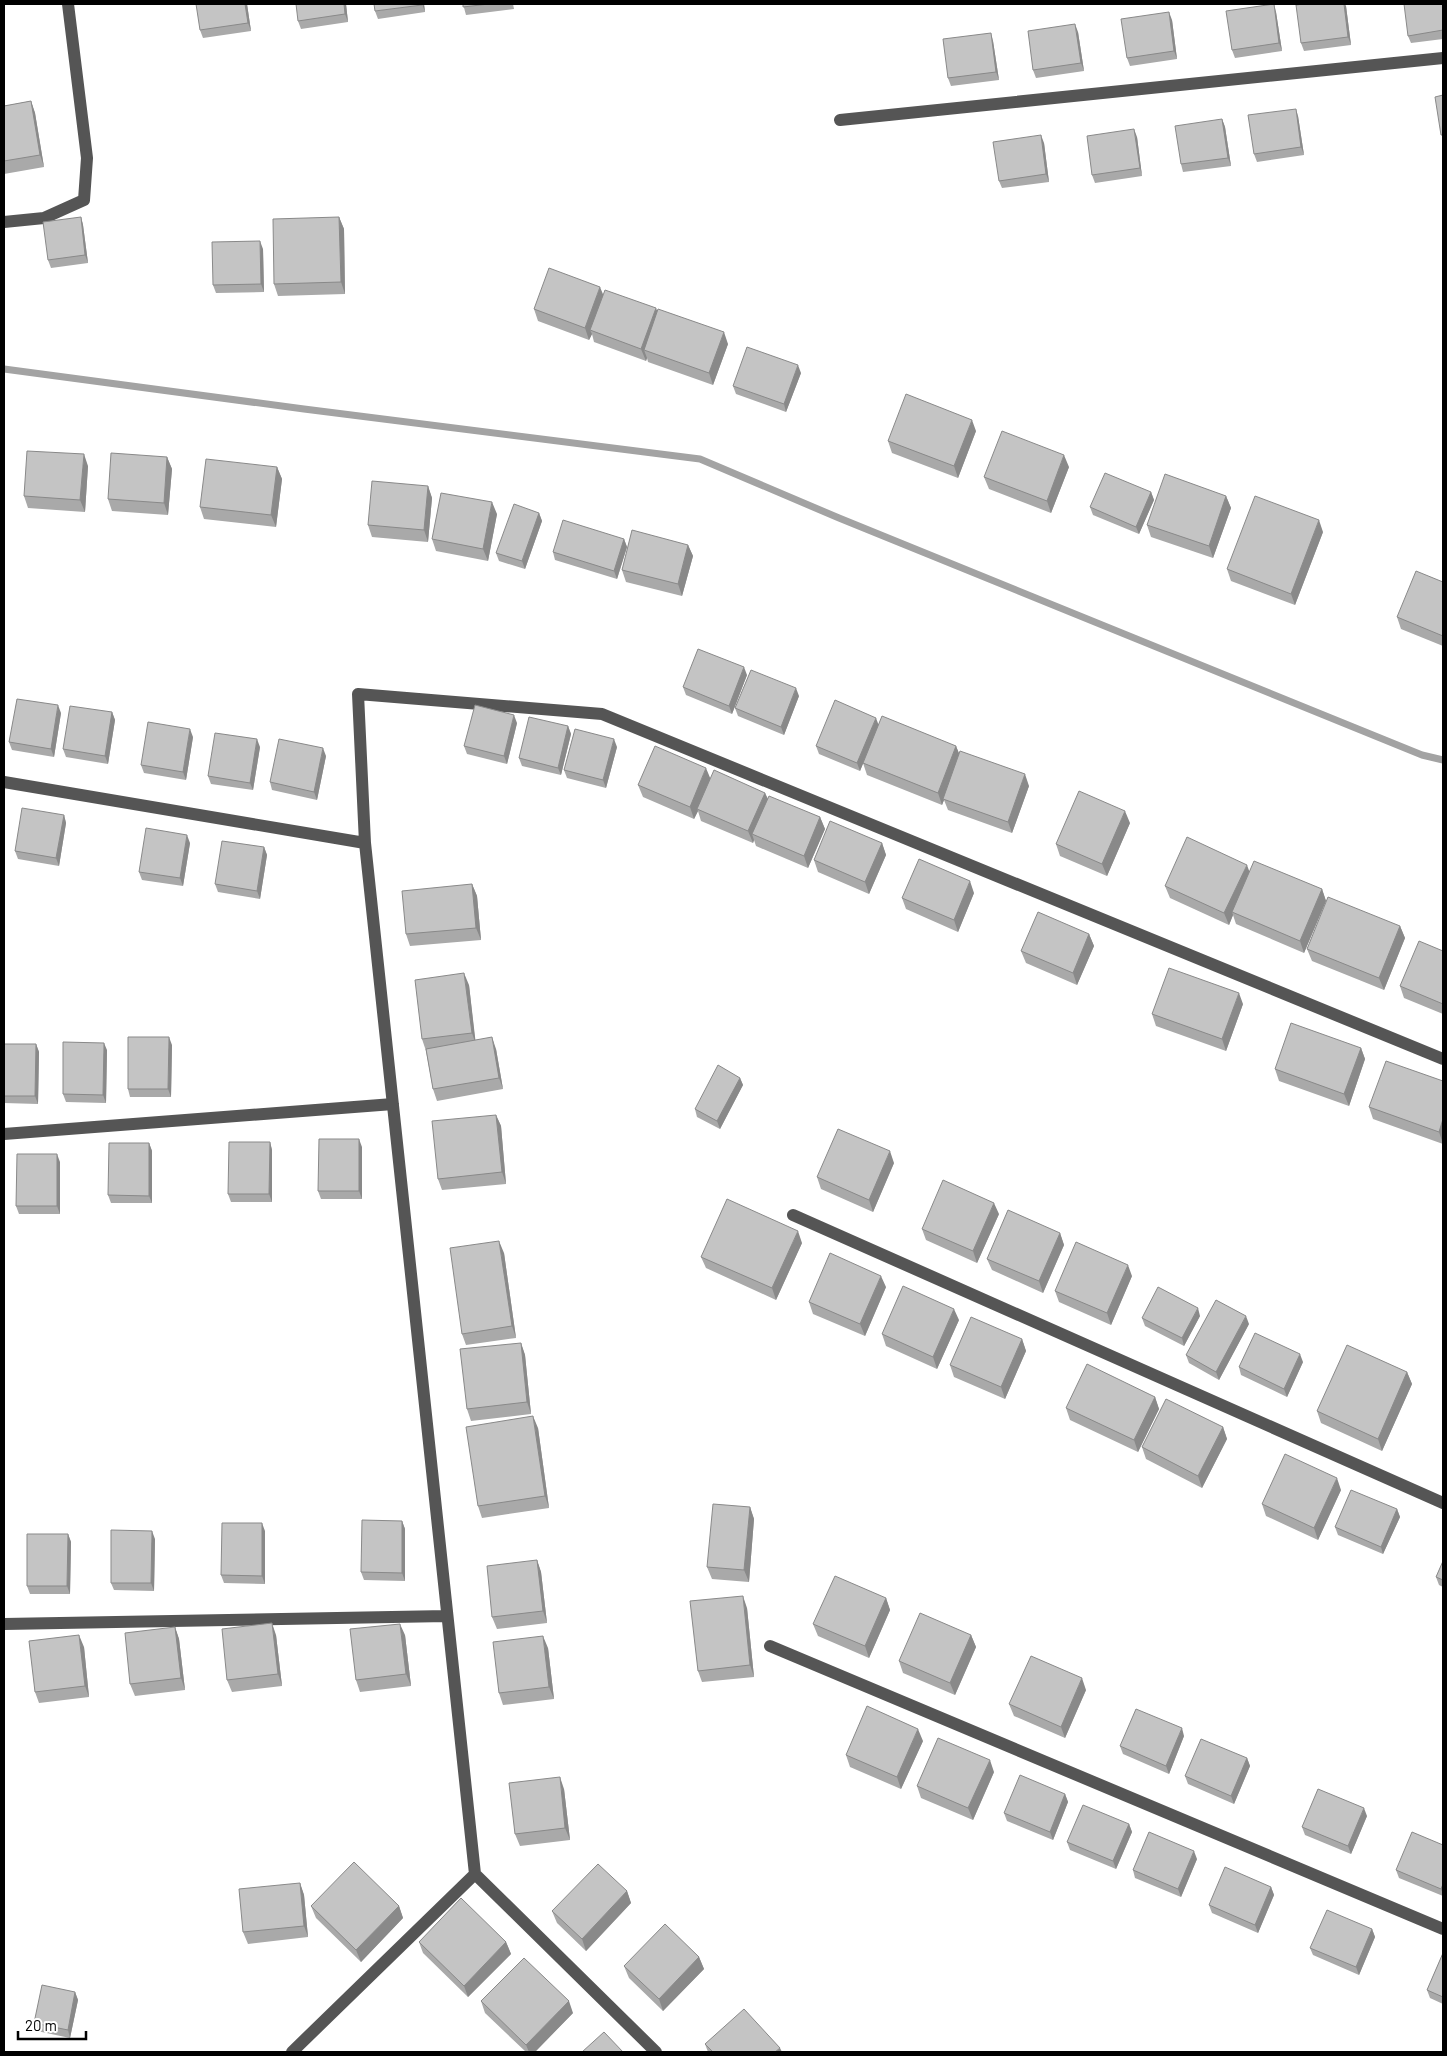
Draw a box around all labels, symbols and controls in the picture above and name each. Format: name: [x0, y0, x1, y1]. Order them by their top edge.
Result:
scale bar: [18, 2008, 85, 2040]
text: 20 m: [25, 2016, 57, 2034]

